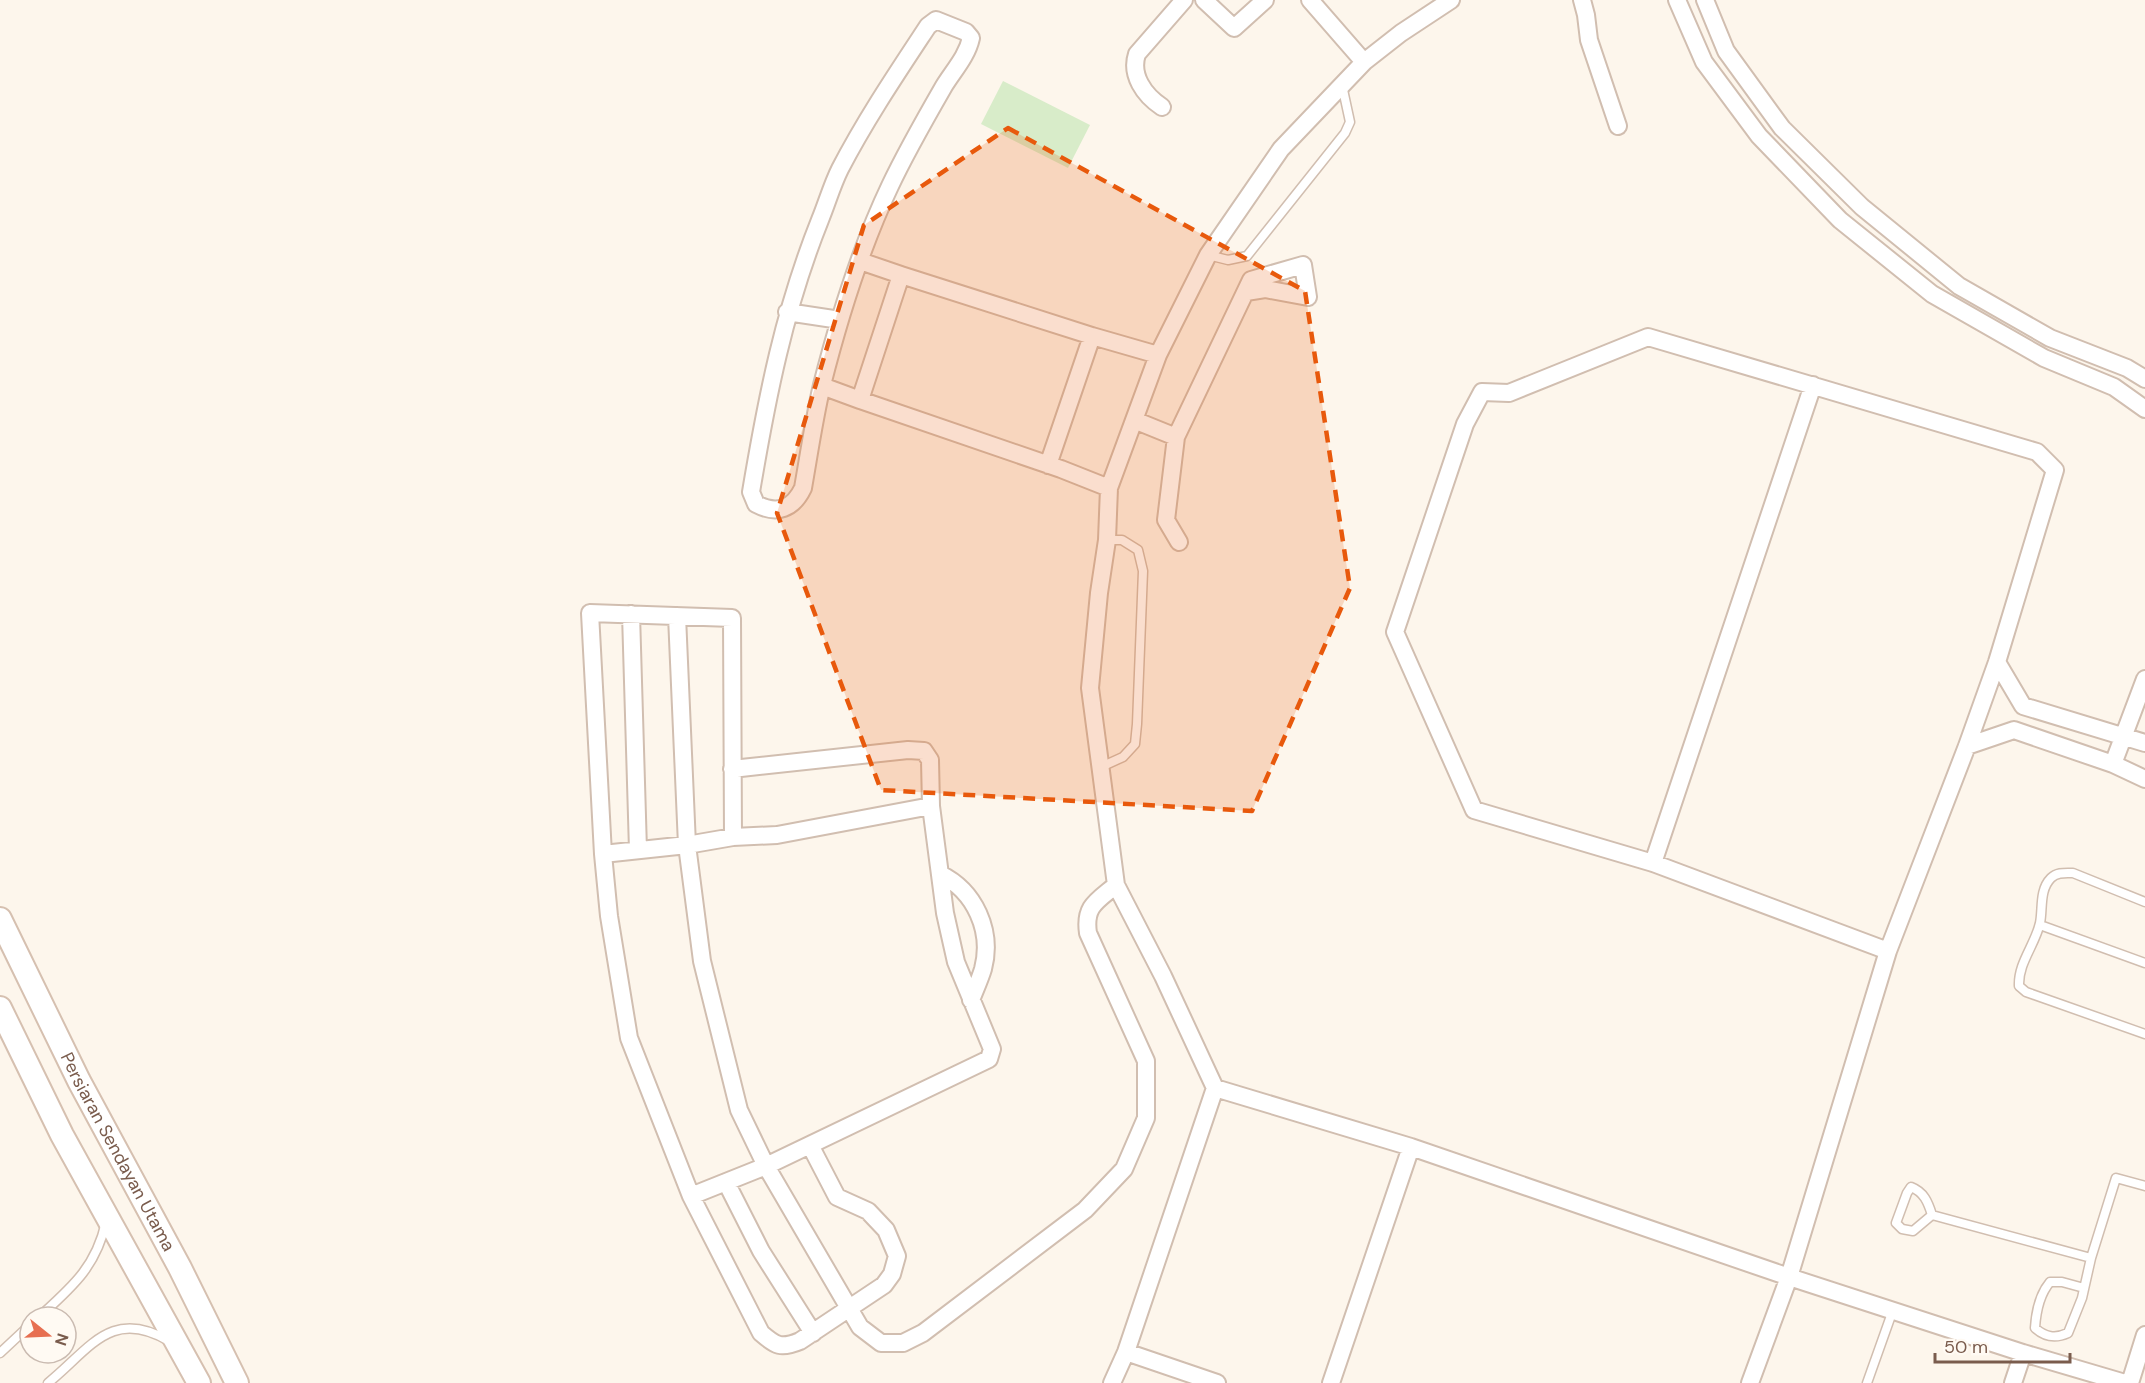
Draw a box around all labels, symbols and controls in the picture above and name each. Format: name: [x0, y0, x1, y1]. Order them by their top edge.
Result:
street label: Persiaran Sendayan Utama: [55, 1048, 181, 1256]
north arrow: [18, 1305, 78, 1365]
scale bar: [1935, 1326, 2070, 1364]
text: N: [50, 1331, 74, 1348]
text: 50 m: [1944, 1335, 1988, 1359]

